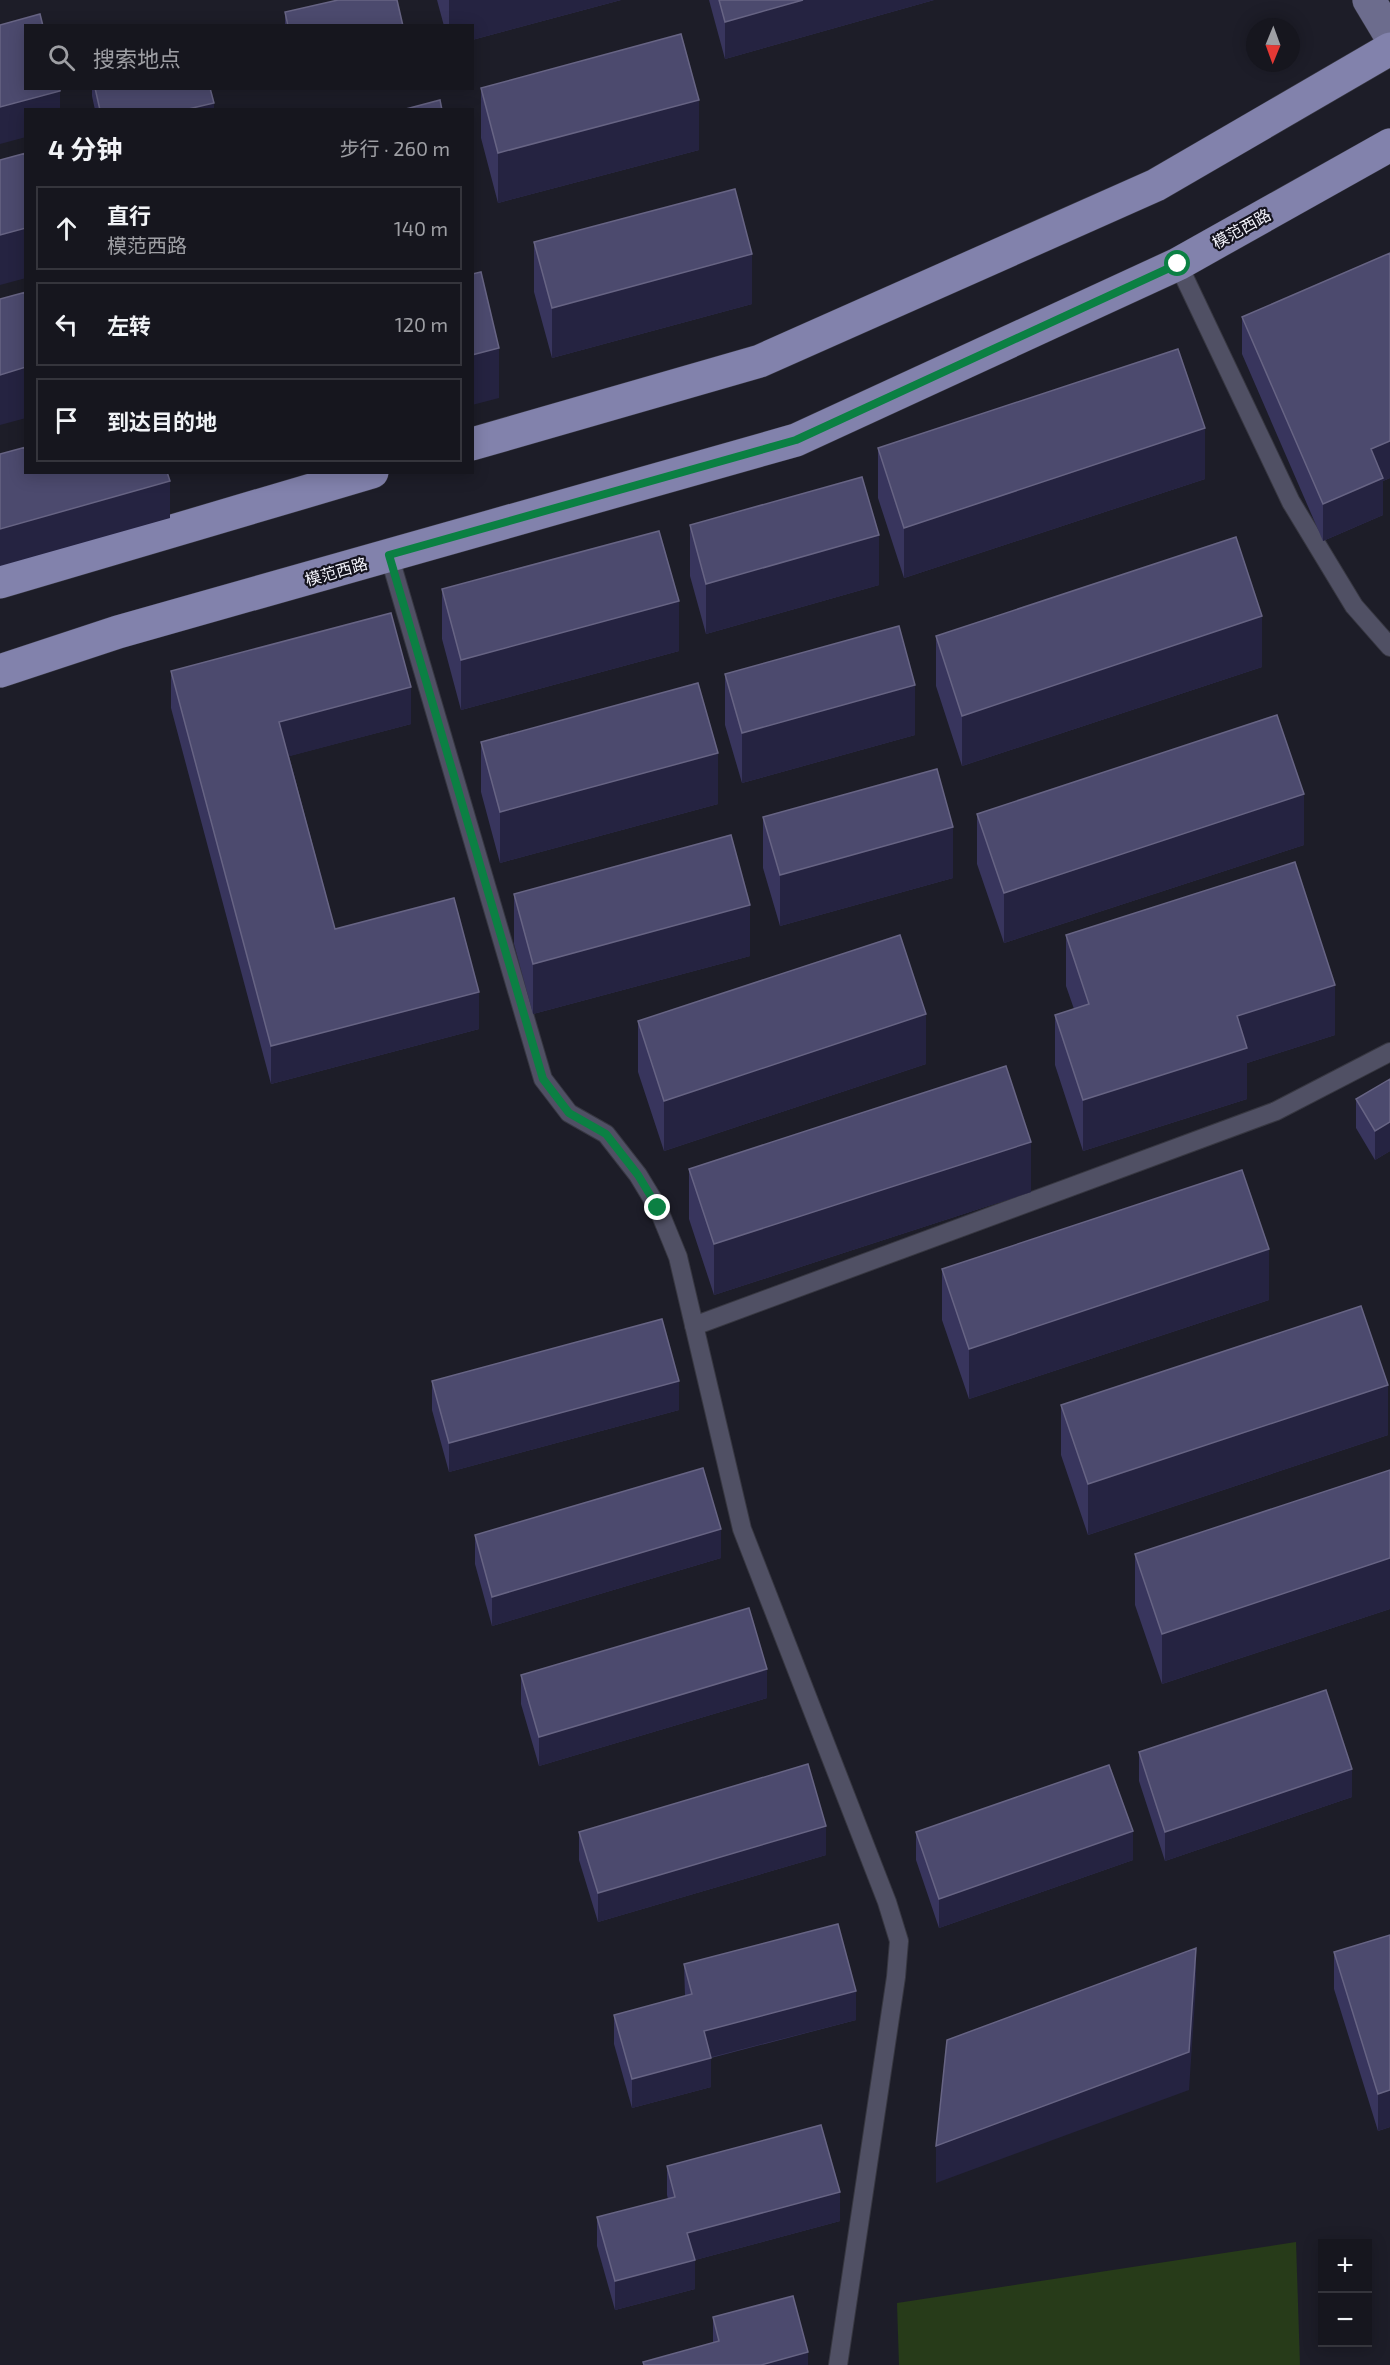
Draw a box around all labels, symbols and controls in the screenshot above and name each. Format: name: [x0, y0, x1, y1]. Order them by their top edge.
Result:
north arrow: [1246, 18, 1300, 72]
search box: [24, 24, 474, 90]
icon: search: [45, 41, 78, 74]
text: 搜索地点: [93, 45, 181, 71]
text: 4 分钟: [48, 133, 122, 164]
text: 步行 · 260 m: [340, 136, 450, 160]
text: 直行: [107, 202, 151, 228]
street label: 模范西路: [1208, 204, 1274, 252]
icon: ahead: [50, 212, 83, 245]
text: 140 m: [394, 216, 448, 240]
text: 模范西路: [107, 233, 187, 257]
route start: [1164, 250, 1190, 276]
icon: left: [50, 308, 83, 341]
text: 左转: [107, 312, 151, 338]
text: 120 m: [395, 312, 448, 336]
icon: arrive: [50, 404, 83, 437]
text: 到达目的地: [107, 408, 217, 434]
street label: 模范西路: [303, 553, 369, 589]
route end: [644, 1194, 670, 1220]
map controls: [1318, 2239, 1372, 2347]
button: +: [1318, 2239, 1372, 2293]
button: −: [1318, 2293, 1372, 2347]

